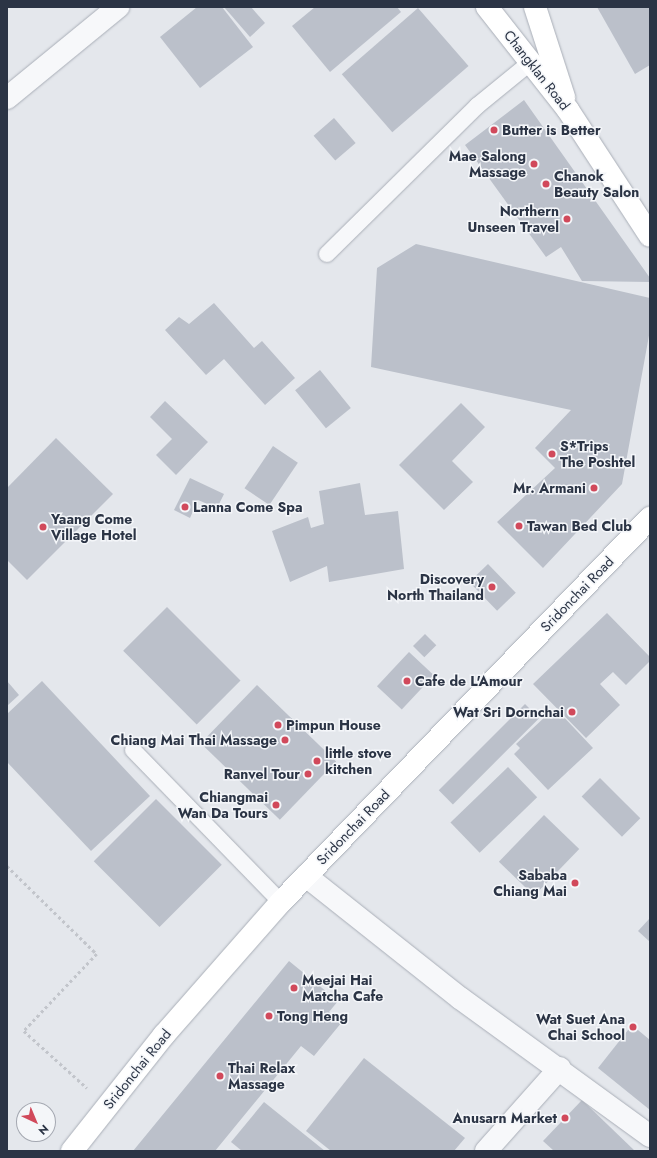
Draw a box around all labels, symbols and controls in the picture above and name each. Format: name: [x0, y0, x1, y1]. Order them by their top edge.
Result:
street label: Changklan Road: [501, 27, 573, 113]
place label: Butter is Better: [502, 122, 601, 138]
marker: Butter is Better: [489, 125, 499, 135]
place label: Mae Salong Massage: [449, 148, 526, 180]
marker: Mae Salong Massage: [529, 159, 539, 169]
place label: Chanok Beauty Salon: [554, 168, 639, 200]
marker: Chanok Beauty Salon: [541, 179, 551, 189]
place label: Northern Unseen Travel: [468, 203, 559, 236]
marker: Northern Unseen Travel: [562, 214, 572, 224]
place label: S*Trips The Poshtel: [560, 438, 635, 470]
marker: S*Trips The Poshtel: [547, 449, 557, 459]
place label: Mr. Armani: [513, 480, 586, 496]
marker: Mr. Armani: [589, 483, 599, 493]
place label: Lanna Come Spa: [193, 499, 302, 515]
marker: Lanna Come Spa: [180, 502, 190, 512]
place label: Yaang Come Village Hotel: [51, 511, 137, 544]
place label: Tawan Bed Club: [527, 518, 632, 534]
marker: Tawan Bed Club: [514, 521, 524, 531]
marker: Yaang Come Village Hotel: [38, 522, 48, 532]
street label: Sridonchai Road: [537, 553, 617, 635]
place label: Discovery North Thailand: [387, 571, 484, 604]
marker: Discovery North Thailand: [487, 582, 497, 592]
place label: Cafe de L'Amour: [415, 673, 522, 689]
marker: Cafe de L'Amour: [402, 676, 412, 686]
place label: Wat Sri Dornchai: [453, 704, 564, 720]
marker: Wat Sri Dornchai: [567, 707, 577, 717]
place label: Pimpun House: [286, 717, 381, 733]
marker: Pimpun House: [273, 720, 283, 730]
place label: Chiang Mai Thai Massage: [111, 732, 277, 748]
marker: Chiang Mai Thai Massage: [280, 735, 290, 745]
place label: little stove kitchen: [325, 745, 392, 778]
marker: little stove kitchen: [312, 756, 322, 766]
place label: Ranvel Tour: [224, 766, 300, 782]
marker: Ranvel Tour: [303, 769, 313, 779]
street label: Sridonchai Road: [313, 786, 393, 868]
place label: Chiangmai Wan Da Tours: [178, 789, 268, 822]
marker: Chiangmai Wan Da Tours: [271, 800, 281, 810]
place label: Sababa Chiang Mai: [493, 867, 567, 900]
marker: Sababa Chiang Mai: [570, 878, 580, 888]
place label: Meejai Hai Matcha Cafe: [302, 972, 383, 1004]
marker: Meejai Hai Matcha Cafe: [289, 983, 299, 993]
place label: Tong Heng: [277, 1008, 348, 1024]
marker: Tong Heng: [264, 1011, 274, 1021]
place label: Wat Suet Ana Chai School: [536, 1011, 625, 1044]
marker: Wat Suet Ana Chai School: [628, 1022, 638, 1032]
street label: Sridonchai Road: [100, 1026, 174, 1112]
place label: Thai Relax Massage: [228, 1060, 295, 1092]
marker: Thai Relax Massage: [215, 1071, 225, 1081]
north arrow: [16, 1102, 56, 1142]
place label: Anusarn Market: [453, 1110, 557, 1126]
marker: Anusarn Market: [560, 1113, 570, 1123]
text: N: [35, 1121, 52, 1139]

